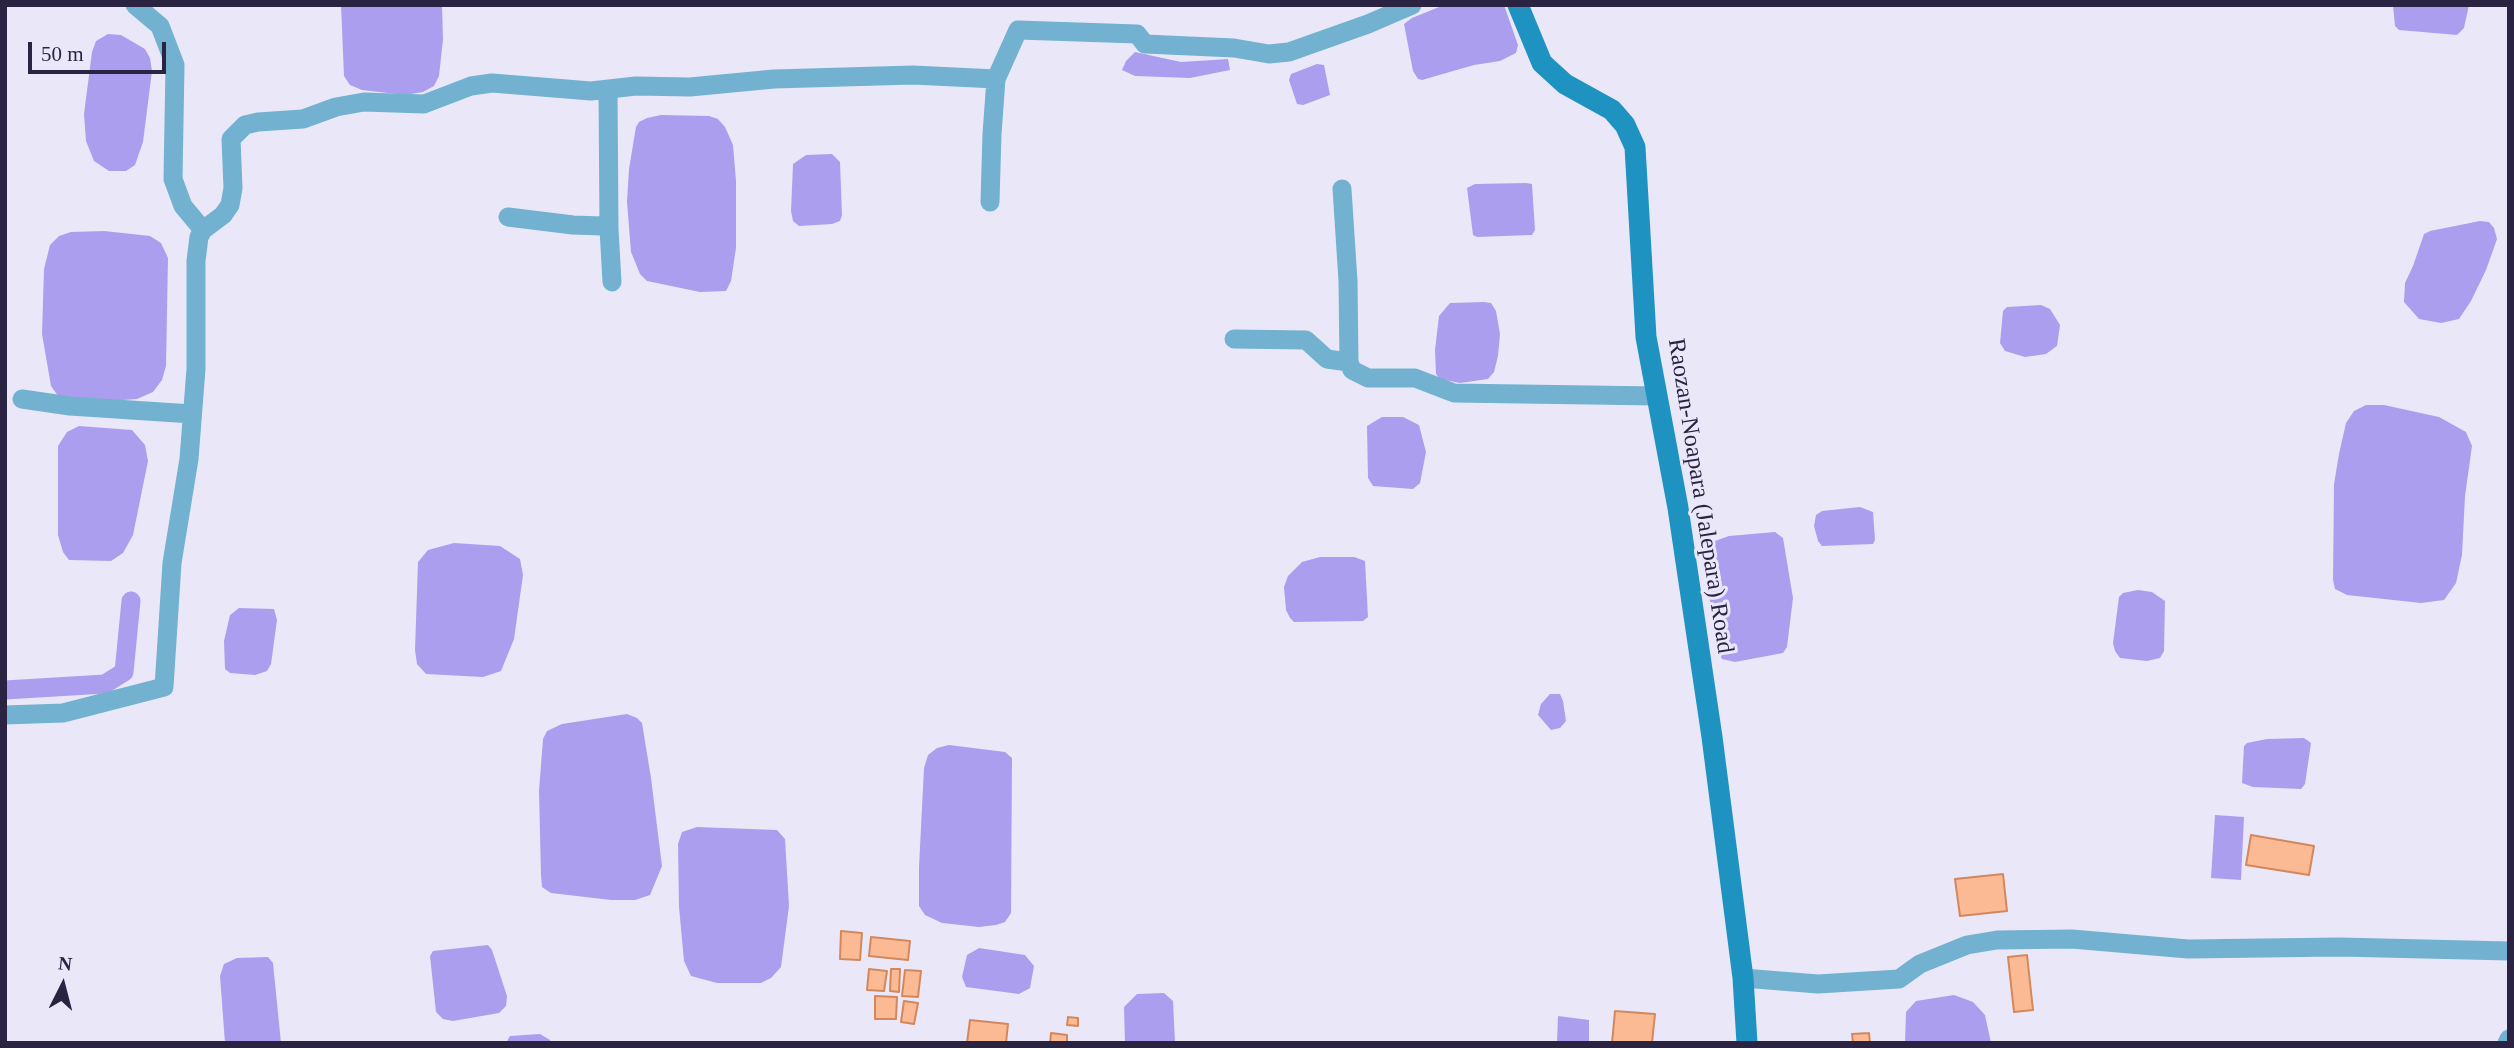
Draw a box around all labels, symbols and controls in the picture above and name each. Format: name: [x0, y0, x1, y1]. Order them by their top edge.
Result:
scale bar: [32, 28, 170, 72]
text: 50 m: [41, 42, 84, 66]
street label: Raozan-Noapara (Jalepara) Road: [1661, 336, 1739, 656]
north arrow: [28, 950, 98, 1020]
text: N: [57, 952, 73, 975]

